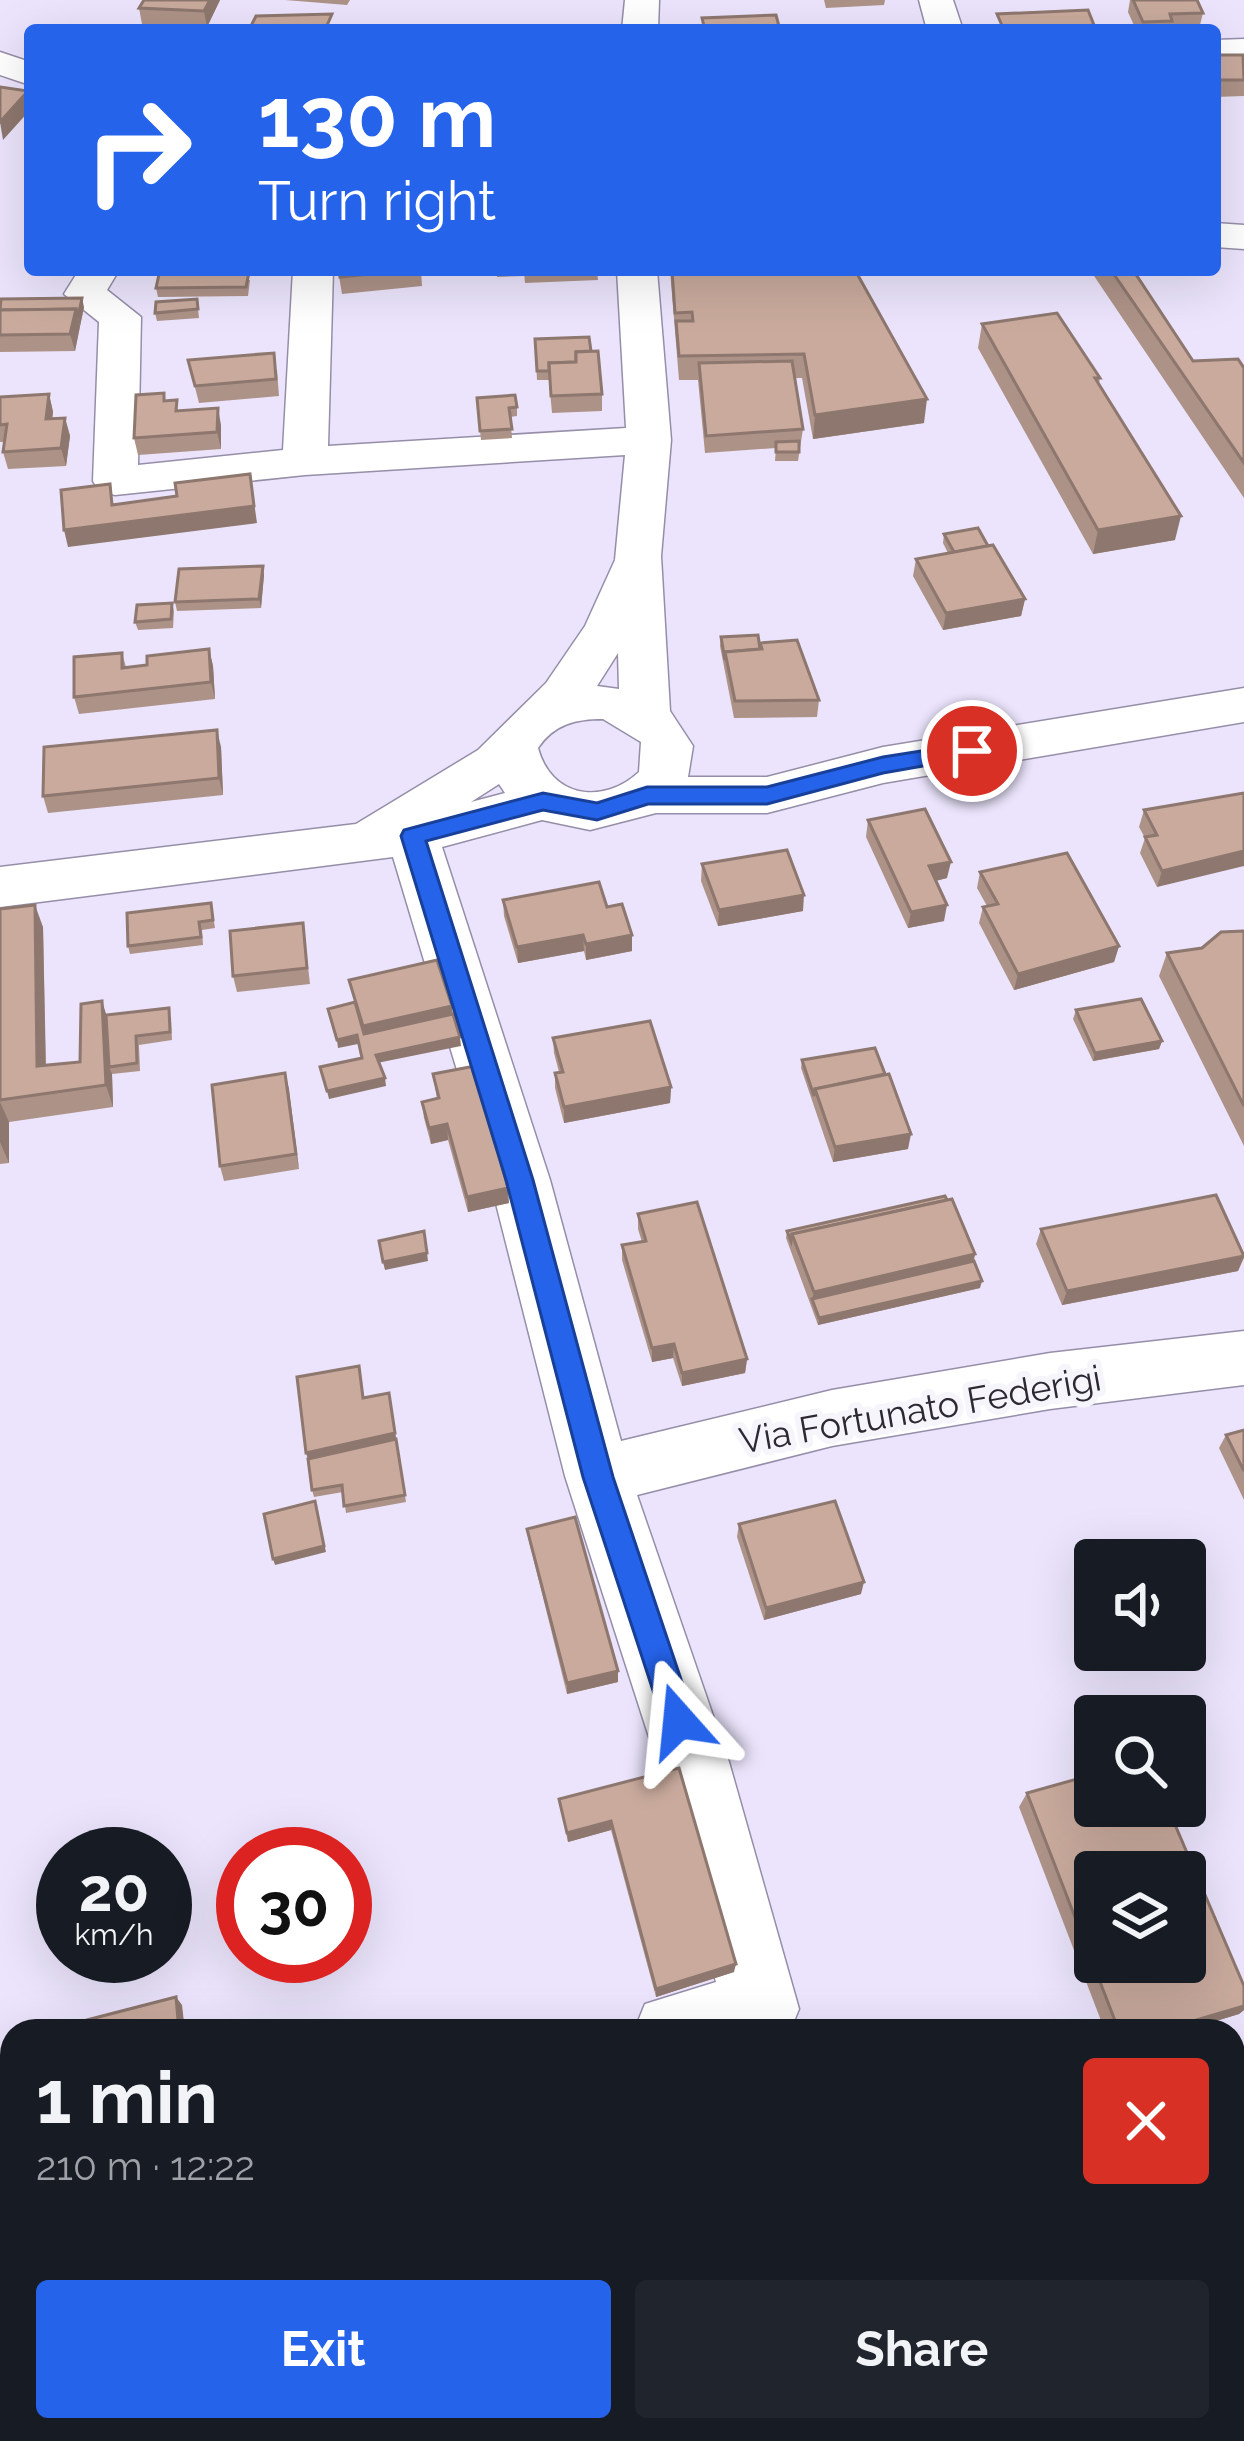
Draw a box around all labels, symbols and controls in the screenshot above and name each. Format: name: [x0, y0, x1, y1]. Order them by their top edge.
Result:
text: 130 m: [258, 68, 496, 167]
icon: right: [60, 72, 216, 228]
text: Turn right: [258, 169, 496, 233]
pin: [921, 700, 1023, 802]
icon: arrive: [939, 718, 1005, 784]
street label: Via Fortunato Federigi: [736, 1356, 1104, 1462]
map controls: [1074, 1539, 1206, 1983]
button: sound: [1074, 1539, 1206, 1671]
position arrow: [616, 1658, 742, 1784]
button: search: [1074, 1695, 1206, 1827]
speed limit sign: 30: [216, 1827, 372, 1983]
button: layers: [1074, 1851, 1206, 1983]
text: 20: [79, 1855, 149, 1925]
text: km/h: [74, 1917, 154, 1952]
text: 1 min: [36, 2055, 218, 2140]
button: close: [1083, 2058, 1209, 2184]
text: 210 m · 12:22: [36, 2143, 255, 2189]
button: Exit: [36, 2280, 611, 2418]
button: Share: [635, 2280, 1209, 2418]

